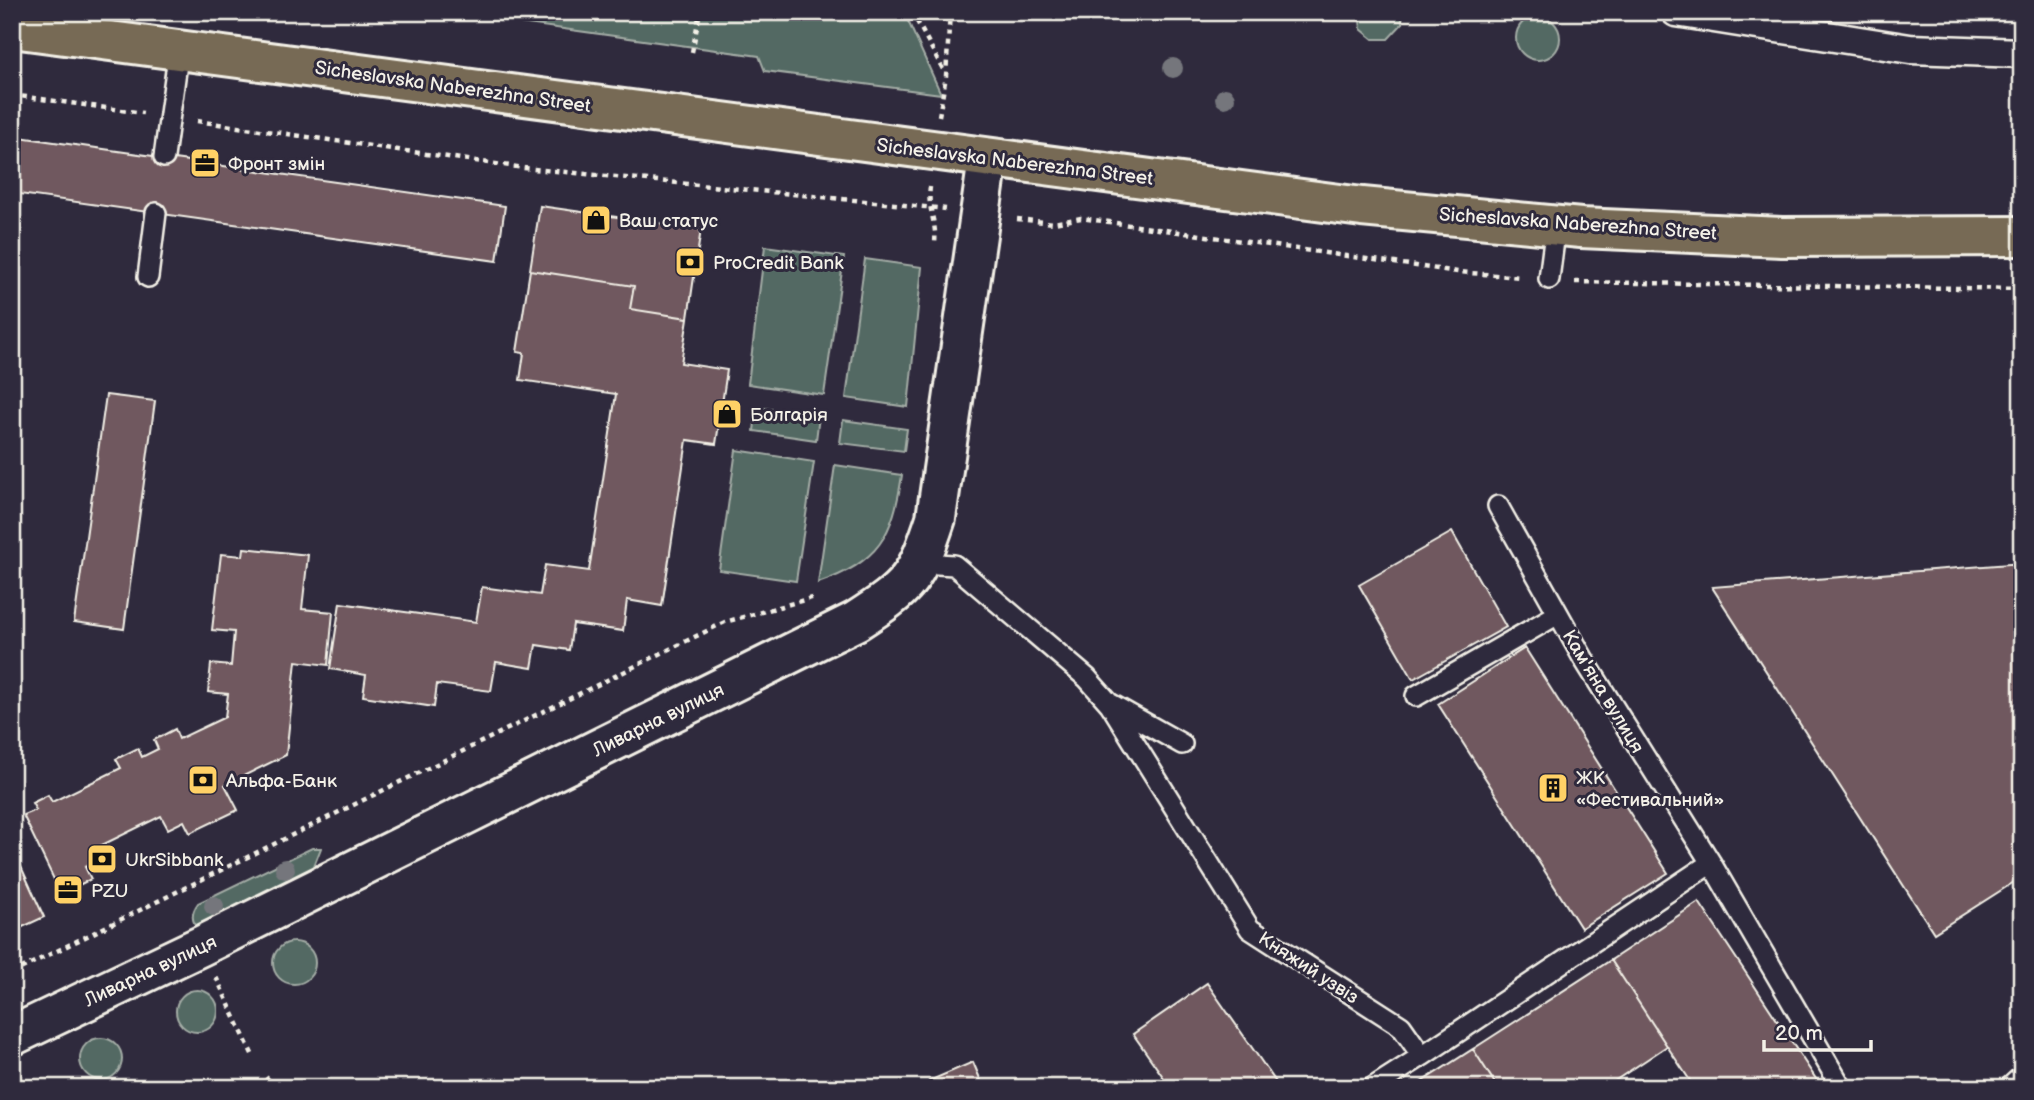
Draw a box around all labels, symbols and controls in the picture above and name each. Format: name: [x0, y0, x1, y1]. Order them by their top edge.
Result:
street label: Sicheslavska Naberezhna Street: [313, 57, 592, 118]
street label: Sicheslavska Naberezhna Street: [875, 134, 1154, 191]
office icon: Фронт змін: [188, 146, 222, 180]
place label: Фронт змін: [228, 153, 325, 176]
shop icon: Ваш статус: [579, 203, 613, 237]
street label: Sicheslavska Naberezhna Street: [1438, 203, 1718, 246]
place label: Ваш статус: [619, 210, 719, 233]
bank icon: ProCredit Bank: [673, 245, 707, 279]
place label: ProCredit Bank: [713, 252, 844, 275]
shop icon: Болгарія: [710, 397, 744, 431]
place label: Болгарія: [750, 404, 828, 427]
street label: Кам'яна вулиця: [1557, 626, 1649, 758]
street label: Ливарна вулиця: [588, 679, 728, 763]
bank icon: Альфа-Банк: [186, 763, 220, 797]
place label: ЖК «Фестивальний»: [1576, 767, 1724, 812]
place label: Альфа-Банк: [225, 770, 337, 793]
building icon: ЖК «Фестивальний»: [1536, 771, 1570, 805]
bank icon: UkrSibbank: [85, 842, 119, 876]
place label: UkrSibbank: [125, 849, 224, 872]
office icon: PZU: [51, 873, 85, 907]
place label: PZU: [91, 880, 129, 903]
street label: Княжий узвіз: [1254, 927, 1363, 1009]
street label: Ливарна вулиця: [80, 931, 221, 1013]
scale bar: [1764, 1009, 1871, 1053]
text: 20 m: [1775, 1021, 1823, 1046]

